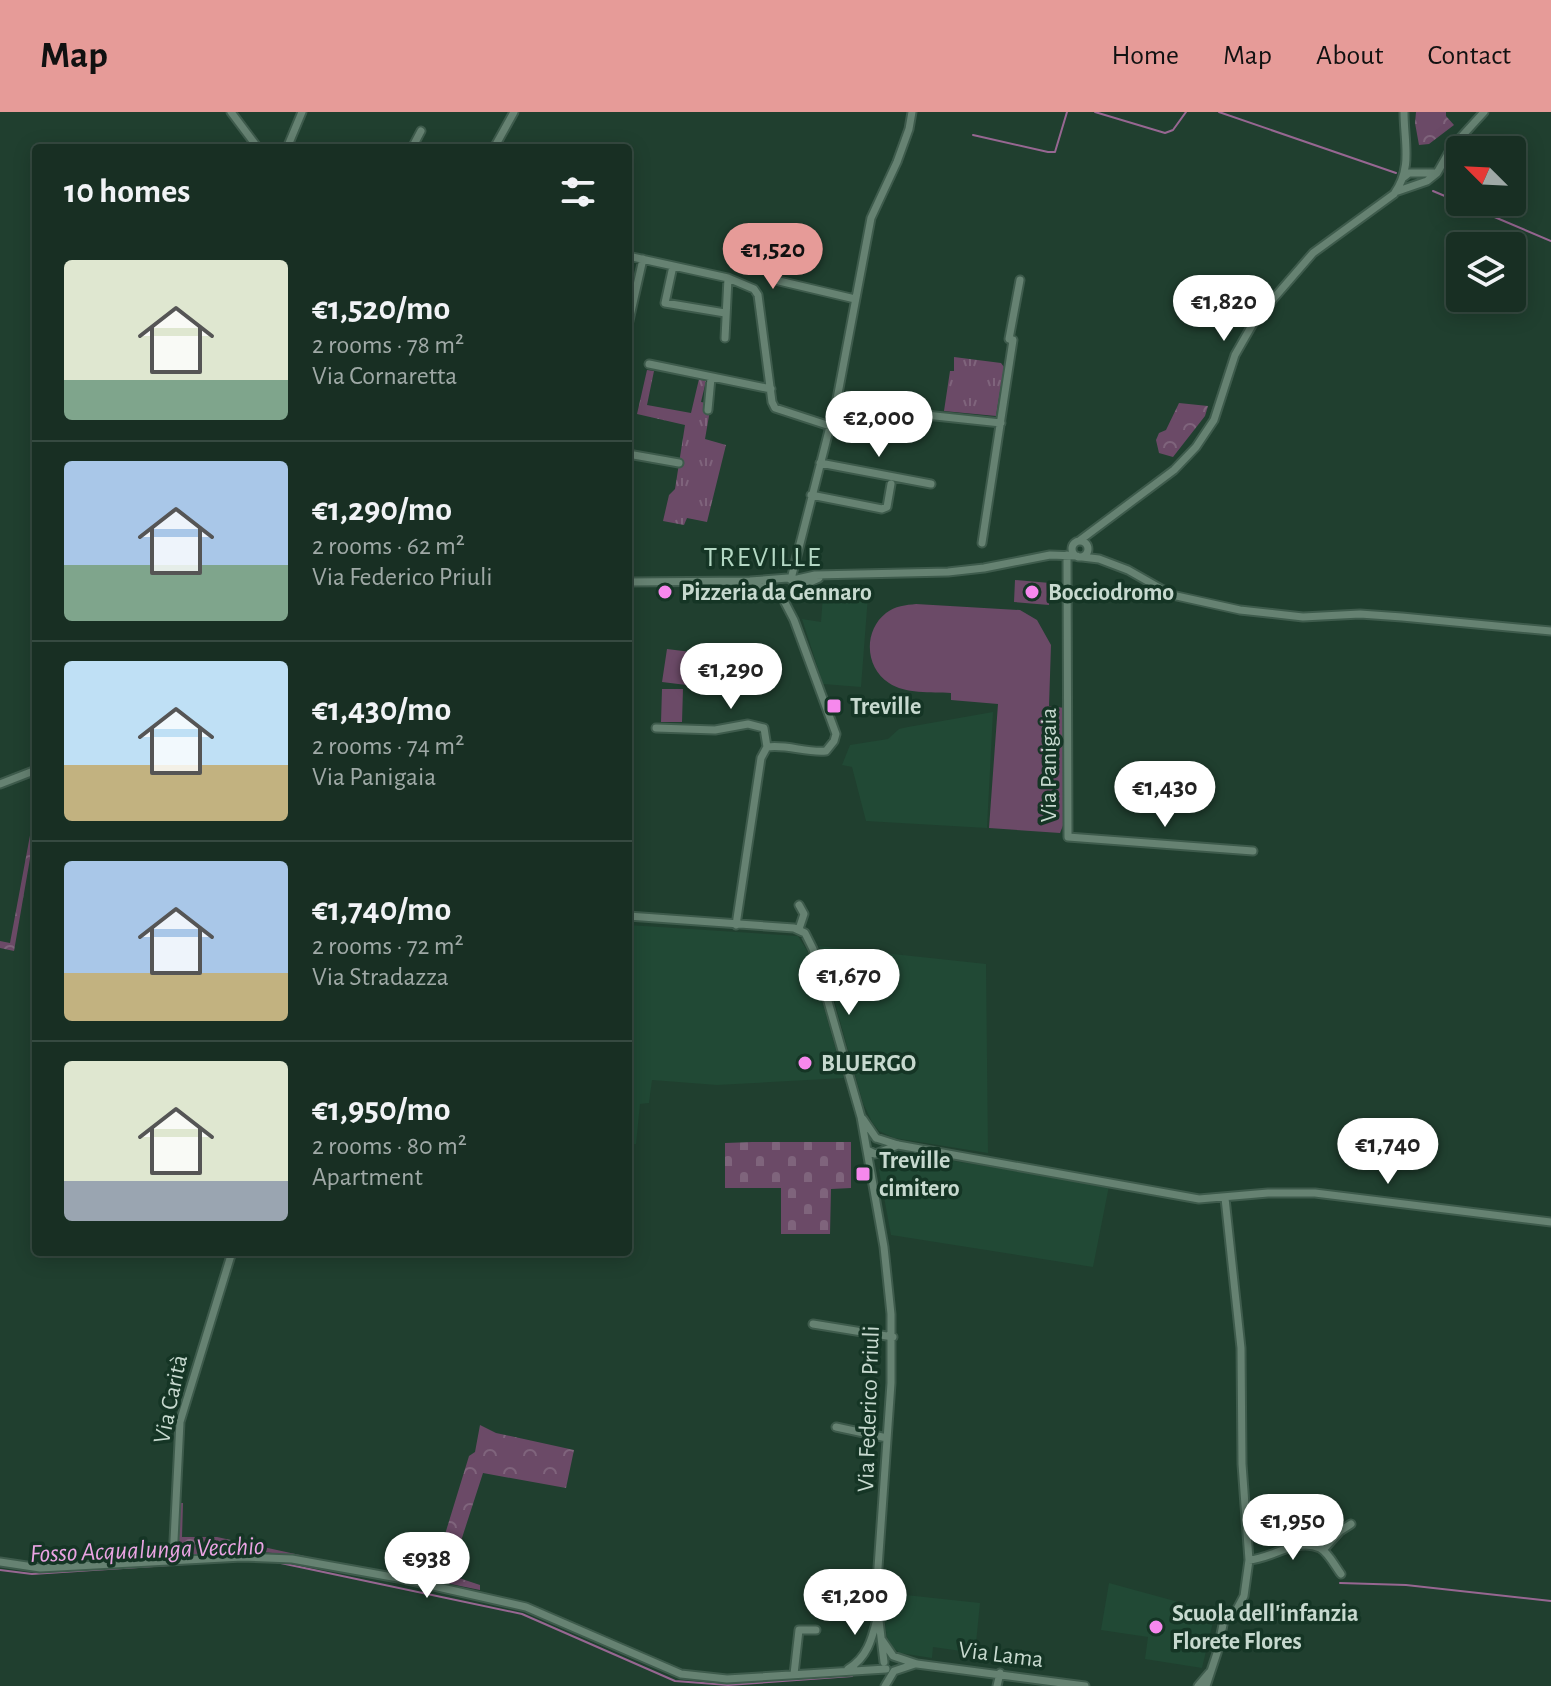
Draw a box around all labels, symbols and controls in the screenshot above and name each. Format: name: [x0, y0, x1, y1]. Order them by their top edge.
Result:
text: Map: [40, 37, 108, 75]
text: Home: [1112, 42, 1179, 70]
text: Map: [1223, 42, 1272, 70]
text: About: [1316, 42, 1384, 70]
text: Contact: [1428, 42, 1511, 70]
north arrow: [1446, 136, 1526, 216]
map controls: [1446, 136, 1526, 312]
icon: filters: [556, 170, 600, 214]
text: 10 homes: [64, 175, 190, 209]
pin: €1,520: [708, 223, 838, 291]
button: layers: [1446, 232, 1526, 312]
text: €1,520: [741, 236, 805, 262]
pin: €1,820: [1159, 275, 1289, 343]
text: €1,820: [1191, 288, 1257, 314]
icon: home: [128, 292, 224, 388]
text: €1,520/mo: [312, 292, 450, 326]
text: 2 rooms · 78 m²: [312, 332, 464, 358]
text: Via Cornaretta: [312, 363, 457, 389]
pin: €2,000: [814, 391, 944, 459]
text: €2,000: [844, 404, 914, 430]
icon: home: [128, 493, 224, 589]
text: €1,290/mo: [312, 493, 452, 527]
text: 2 rooms · 62 m²: [312, 533, 465, 559]
district label: TREVILLE: [704, 544, 822, 572]
text: Via Federico Priuli: [312, 564, 493, 590]
place label: Pizzeria da Gennaro: [681, 581, 872, 605]
place label: Bocciodromo: [1048, 581, 1174, 605]
marker: Pizzeria da Gennaro: [656, 583, 674, 601]
marker: Bocciodromo: [1023, 583, 1041, 601]
pin: €1,290: [666, 643, 796, 711]
text: €1,290: [698, 656, 764, 682]
icon: home: [128, 693, 224, 789]
text: €1,430/mo: [312, 693, 451, 727]
place label: Treville: [850, 695, 921, 719]
marker: Treville: [825, 697, 843, 715]
street label: Via Panigaia: [1037, 708, 1061, 822]
text: 2 rooms · 74 m²: [312, 733, 464, 759]
pin: €1,430: [1100, 761, 1230, 829]
text: Via Panigaia: [312, 764, 436, 790]
text: €1,430: [1132, 774, 1198, 800]
icon: home: [128, 893, 224, 989]
text: €1,740/mo: [312, 893, 451, 927]
text: 2 rooms · 72 m²: [312, 933, 464, 959]
pin: €1,670: [784, 949, 914, 1017]
text: €1,670: [817, 962, 881, 988]
text: Via Stradazza: [312, 964, 449, 990]
place label: BLUERGO: [821, 1052, 916, 1076]
marker: BLUERGO: [796, 1054, 814, 1072]
icon: home: [128, 1093, 224, 1189]
text: €1,950/mo: [312, 1093, 451, 1127]
pin: €1,740: [1323, 1118, 1453, 1186]
text: €1,740: [1355, 1131, 1421, 1157]
text: 2 rooms · 80 m²: [312, 1133, 467, 1159]
place label: Treville cimitero: [879, 1149, 960, 1201]
text: Apartment: [312, 1164, 423, 1190]
marker: Treville cimitero: [854, 1165, 872, 1183]
street label: Via Federico Priuli: [854, 1325, 884, 1493]
street label: Via Carità: [150, 1353, 192, 1446]
pin: €1,950: [1228, 1494, 1358, 1562]
text: €1,950: [1261, 1507, 1325, 1533]
pin: €938: [380, 1532, 474, 1600]
water label: Fosso Acqualunga Vecchio: [29, 1533, 265, 1567]
text: €938: [403, 1545, 451, 1571]
pin: €1,200: [790, 1569, 920, 1637]
text: €1,200: [822, 1582, 888, 1608]
place label: Scuola dell'infanzia Florete Flores: [1172, 1602, 1359, 1654]
marker: Scuola dell'infanzia Florete Flores: [1147, 1618, 1165, 1636]
street label: Via Lama: [957, 1638, 1045, 1672]

